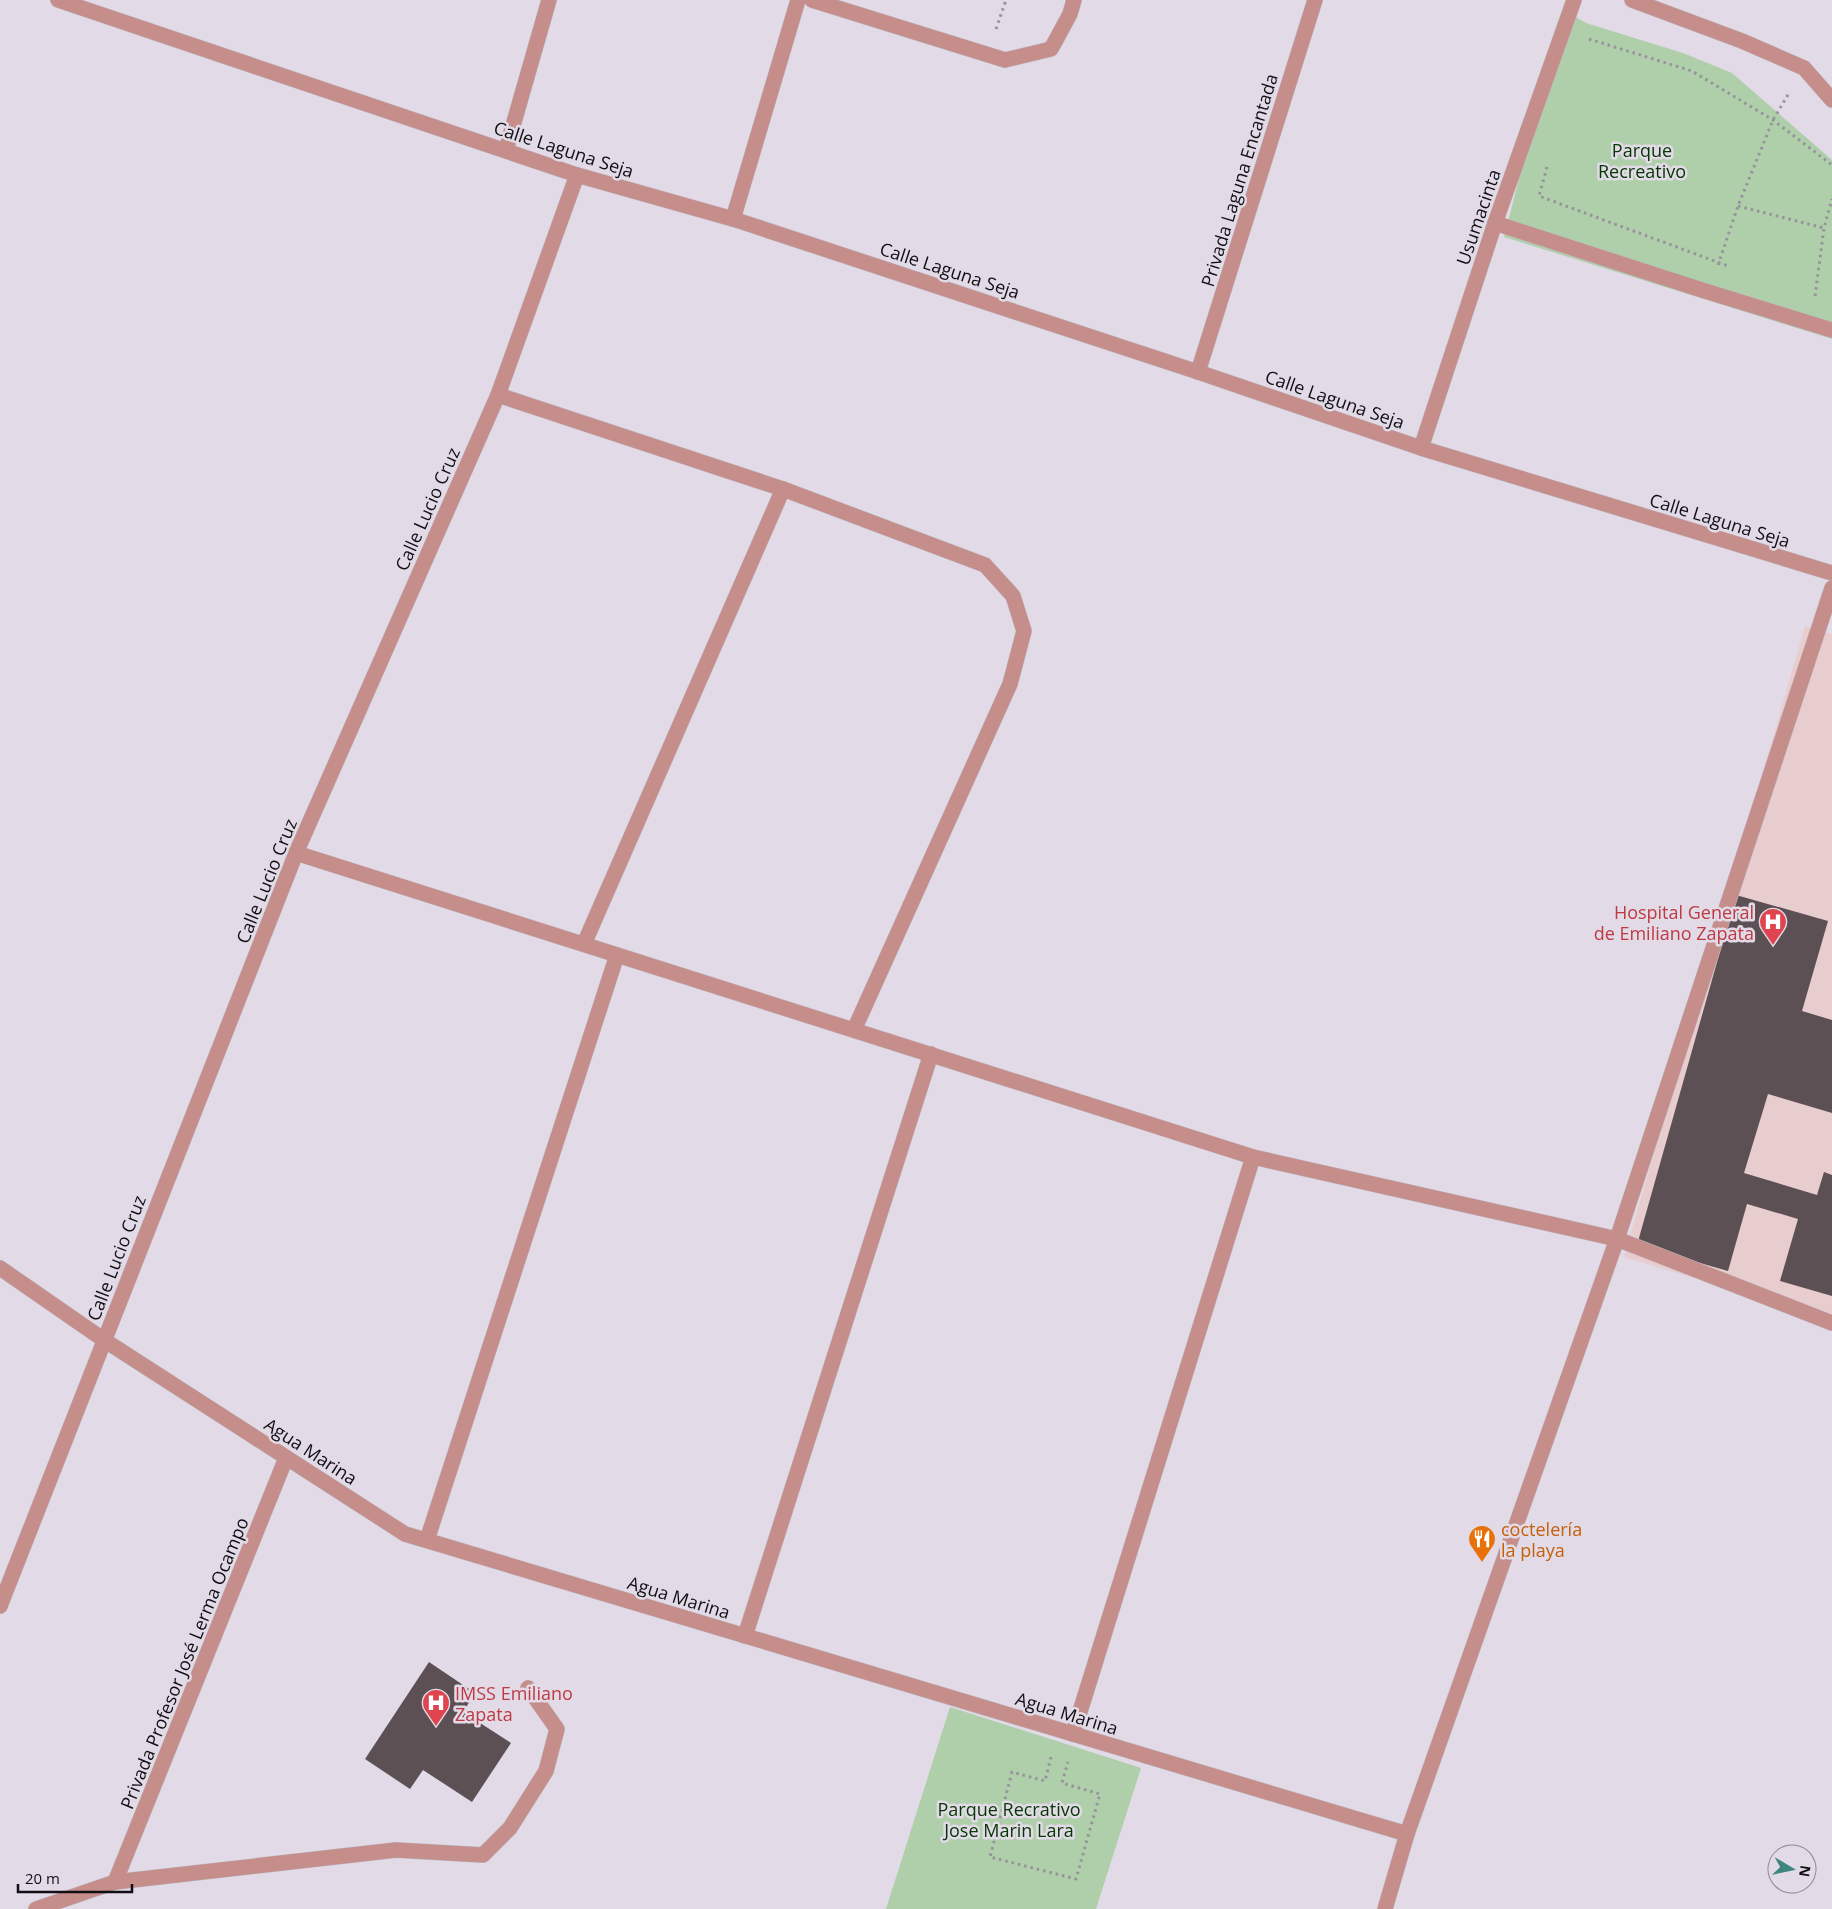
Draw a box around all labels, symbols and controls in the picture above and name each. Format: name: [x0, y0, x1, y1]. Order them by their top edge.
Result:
street label: Privada Laguna Encantada: [1195, 71, 1283, 289]
street label: Calle Laguna Seja: [491, 115, 637, 183]
park label: Parque Recreativo: [1598, 138, 1686, 183]
street label: Usumacinta: [1450, 166, 1506, 268]
street label: Calle Laguna Seja: [877, 236, 1023, 304]
street label: Calle Laguna Seja: [1262, 364, 1408, 434]
street label: Calle Lucio Cruz: [389, 444, 465, 574]
street label: Calle Laguna Seja: [1647, 487, 1793, 553]
street label: Calle Lucio Cruz: [230, 815, 302, 947]
place label: Hospital General de Emiliano Zapata: [1594, 900, 1754, 945]
hospital icon: Hospital General de Emiliano Zapata: [1758, 907, 1788, 946]
street label: Calle Lucio Cruz: [81, 1192, 151, 1324]
street label: Agua Marina: [260, 1412, 362, 1490]
street label: Privada Profesor José Lerma Ocampo: [114, 1514, 254, 1812]
place label: coctelería la playa: [1501, 1517, 1582, 1562]
restaurant icon: coctelería la playa: [1467, 1524, 1497, 1563]
street label: Agua Marina: [625, 1570, 733, 1624]
place label: IMSS Emiliano Zapata: [455, 1681, 573, 1726]
street label: Agua Marina: [1013, 1686, 1121, 1740]
hospital icon: IMSS Emiliano Zapata: [421, 1688, 451, 1727]
park label: Parque Recrativo Jose Marin Lara: [938, 1797, 1081, 1842]
north arrow: [1767, 1844, 1817, 1894]
scale bar: [18, 1862, 131, 1894]
text: N: [1795, 1864, 1816, 1878]
text: 20 m: [25, 1868, 60, 1888]

